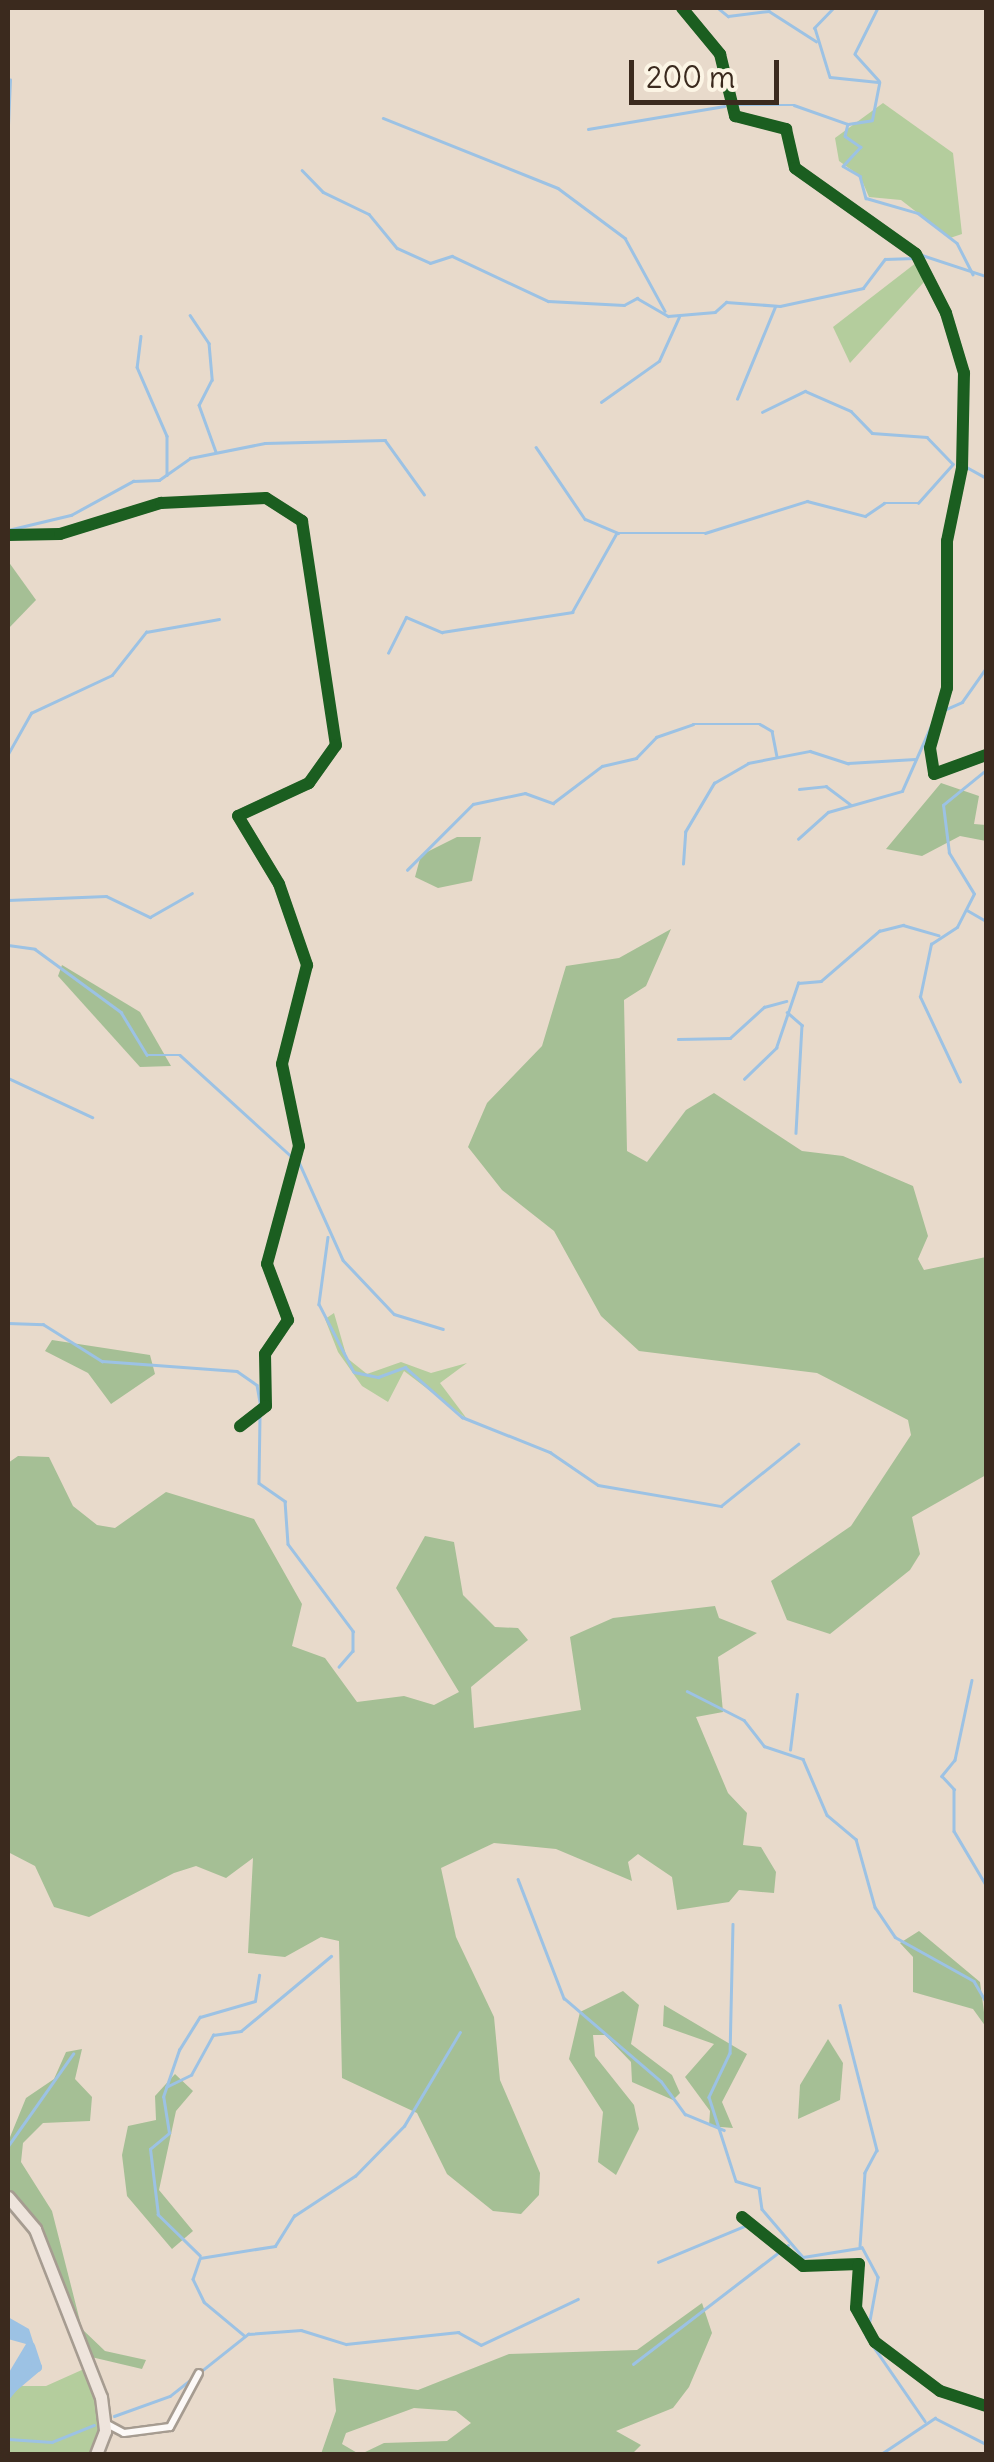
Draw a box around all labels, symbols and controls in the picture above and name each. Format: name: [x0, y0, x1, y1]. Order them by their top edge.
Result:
scale bar: [634, 40, 784, 102]
text: 200 m: [646, 58, 735, 96]

